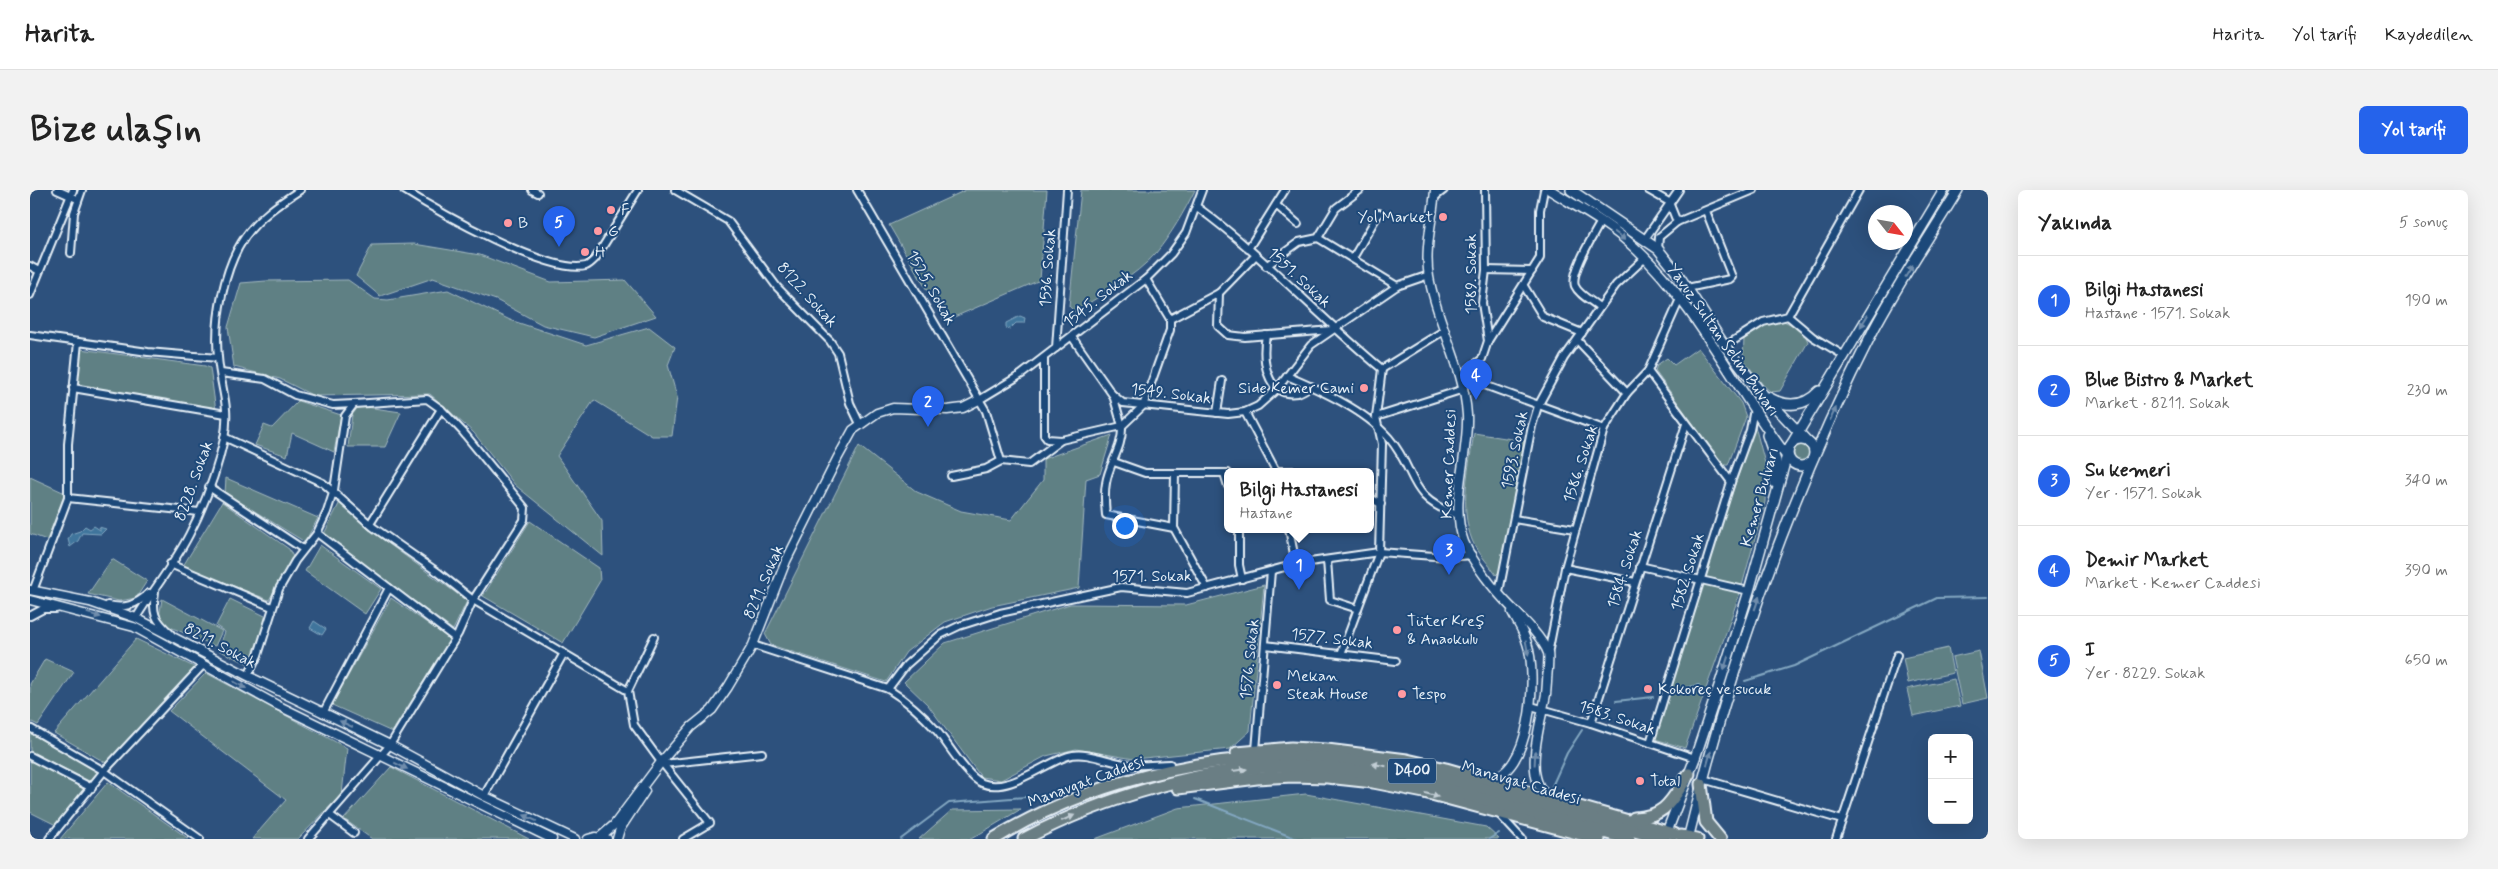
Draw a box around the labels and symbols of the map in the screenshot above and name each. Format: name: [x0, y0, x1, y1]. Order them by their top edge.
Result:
place label: F: [621, 200, 630, 221]
marker: F: [605, 204, 617, 216]
north arrow: [1868, 205, 1913, 250]
pin: 5: [543, 206, 575, 247]
place label: Yol Market: [1357, 207, 1433, 228]
marker: Yol Market: [1437, 211, 1449, 223]
place label: B: [518, 213, 528, 234]
marker: B: [502, 217, 514, 229]
place label: G: [608, 221, 619, 242]
marker: G: [592, 225, 604, 237]
street label: 1536. Sokak: [1035, 228, 1061, 308]
one-way arrow: [1613, 230, 1626, 241]
street label: 1589. Sokak: [1461, 234, 1482, 314]
place label: H: [595, 242, 605, 263]
street label: 1551. Sokak: [1263, 243, 1335, 313]
marker: H: [579, 246, 591, 258]
street label: 1525. Sokak: [901, 247, 961, 329]
street label: 8122. Sokak: [772, 258, 842, 332]
street label: Yavuz Sultan Selim Bulvarı: [1662, 259, 1784, 421]
street label: 1545. Sokak: [1059, 265, 1137, 333]
one-way arrow: [1905, 265, 1914, 278]
one-way arrow: [1859, 315, 1869, 328]
pin: 4: [1460, 359, 1492, 400]
place label: Side Kemer Cami: [1238, 378, 1354, 399]
street label: 1549. Sokak: [1129, 379, 1213, 409]
marker: Side Kemer Cami: [1358, 382, 1370, 394]
pin: 2: [912, 386, 944, 427]
one-way arrow: [1829, 407, 1837, 421]
street label: Kemer Caddesi: [1437, 409, 1461, 519]
street label: 1593. Sokak: [1496, 409, 1534, 491]
street label: 1586. Sokak: [1559, 422, 1603, 506]
street label: 8228. Sokak: [170, 438, 218, 524]
street label: Kemer Bulvarı: [1736, 445, 1784, 549]
your location: [1112, 513, 1138, 539]
street label: 1584. Sokak: [1602, 527, 1648, 611]
street label: 1582. Sokak: [1666, 530, 1710, 613]
pin: 3: [1433, 534, 1465, 575]
street label: 8211. Sokak: [739, 541, 789, 622]
pin: 1: [1283, 549, 1315, 590]
street label: 1571. Sokak: [1112, 566, 1192, 587]
one-way arrow: [1754, 595, 1761, 610]
place label: Tüter Kreş & Anaokulu: [1407, 611, 1485, 650]
one-way arrow: [87, 612, 102, 620]
street label: 8211. Sokak: [180, 618, 260, 674]
street label: 1576. Sokak: [1235, 618, 1265, 700]
street label: 1577. Sokak: [1290, 624, 1374, 654]
marker: Tüter Kreş & Anaokulu: [1391, 624, 1403, 636]
one-way arrow: [1524, 641, 1532, 657]
one-way arrow: [1722, 655, 1730, 670]
place label: Mekan Steak House: [1287, 666, 1368, 705]
marker: Mekan Steak House: [1271, 679, 1283, 691]
place label: Kokoreç ve sucuk: [1658, 679, 1771, 700]
one-way arrow: [233, 681, 248, 689]
marker: Kokoreç ve sucuk: [1642, 683, 1654, 695]
place label: Tespo: [1412, 684, 1446, 705]
marker: Tespo: [1396, 688, 1408, 700]
street label: 1583. Sokak: [1576, 696, 1658, 740]
one-way arrow: [339, 720, 353, 728]
one-way arrow: [1532, 749, 1540, 765]
one-way arrow: [1705, 750, 1713, 765]
street label: Manavgat Caddesi: [1025, 751, 1148, 813]
street label: Manavgat Caddesi: [1459, 756, 1583, 810]
road number: D400: [1388, 758, 1436, 784]
one-way arrow: [1370, 761, 1386, 769]
one-way arrow: [394, 763, 408, 771]
one-way arrow: [1233, 766, 1249, 774]
place label: Total: [1650, 771, 1680, 792]
marker: Total: [1634, 775, 1646, 787]
one-way arrow: [1425, 791, 1440, 799]
one-way arrow: [1061, 813, 1075, 821]
one-way arrow: [523, 814, 538, 822]

